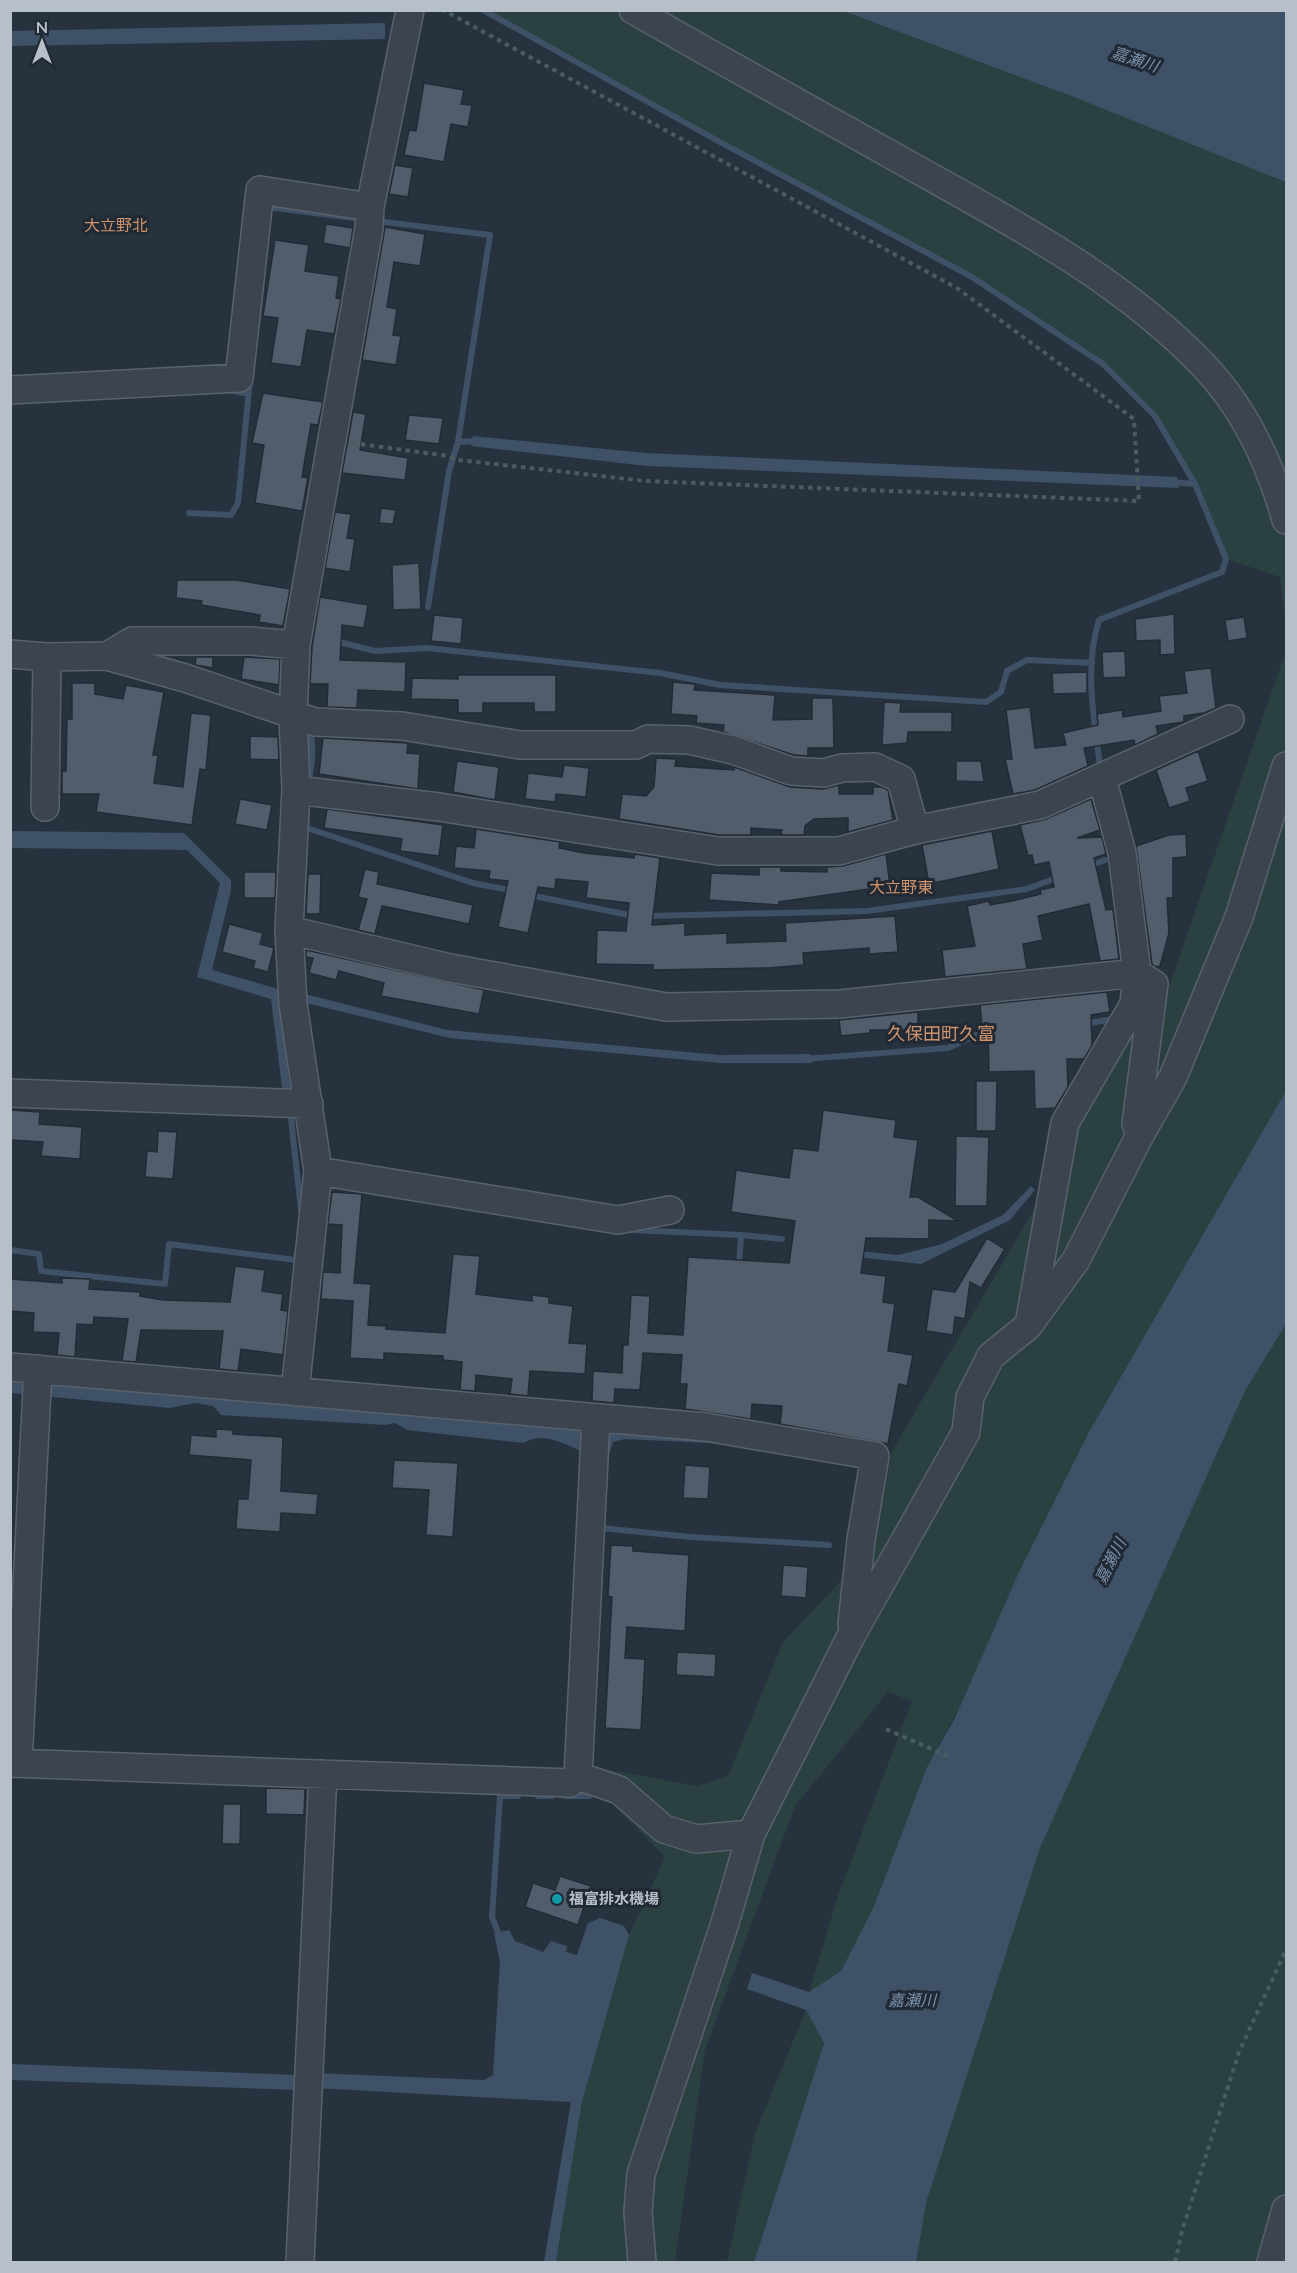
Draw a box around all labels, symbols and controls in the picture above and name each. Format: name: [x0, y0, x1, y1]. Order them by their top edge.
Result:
north arrow: [12, 12, 72, 72]
text: N: [36, 17, 48, 36]
water label: 嘉瀬川: [1109, 42, 1163, 76]
district label: 大立野北: [84, 215, 148, 234]
district label: 大立野東: [869, 877, 933, 896]
district label: 久保田町久富: [887, 1022, 995, 1044]
water label: 嘉瀬川: [1090, 1533, 1130, 1586]
place label: 福富排水機場: [568, 1889, 659, 1907]
marker: 福富排水機場: [550, 1892, 564, 1906]
water label: 嘉瀬川: [888, 1990, 938, 2009]

